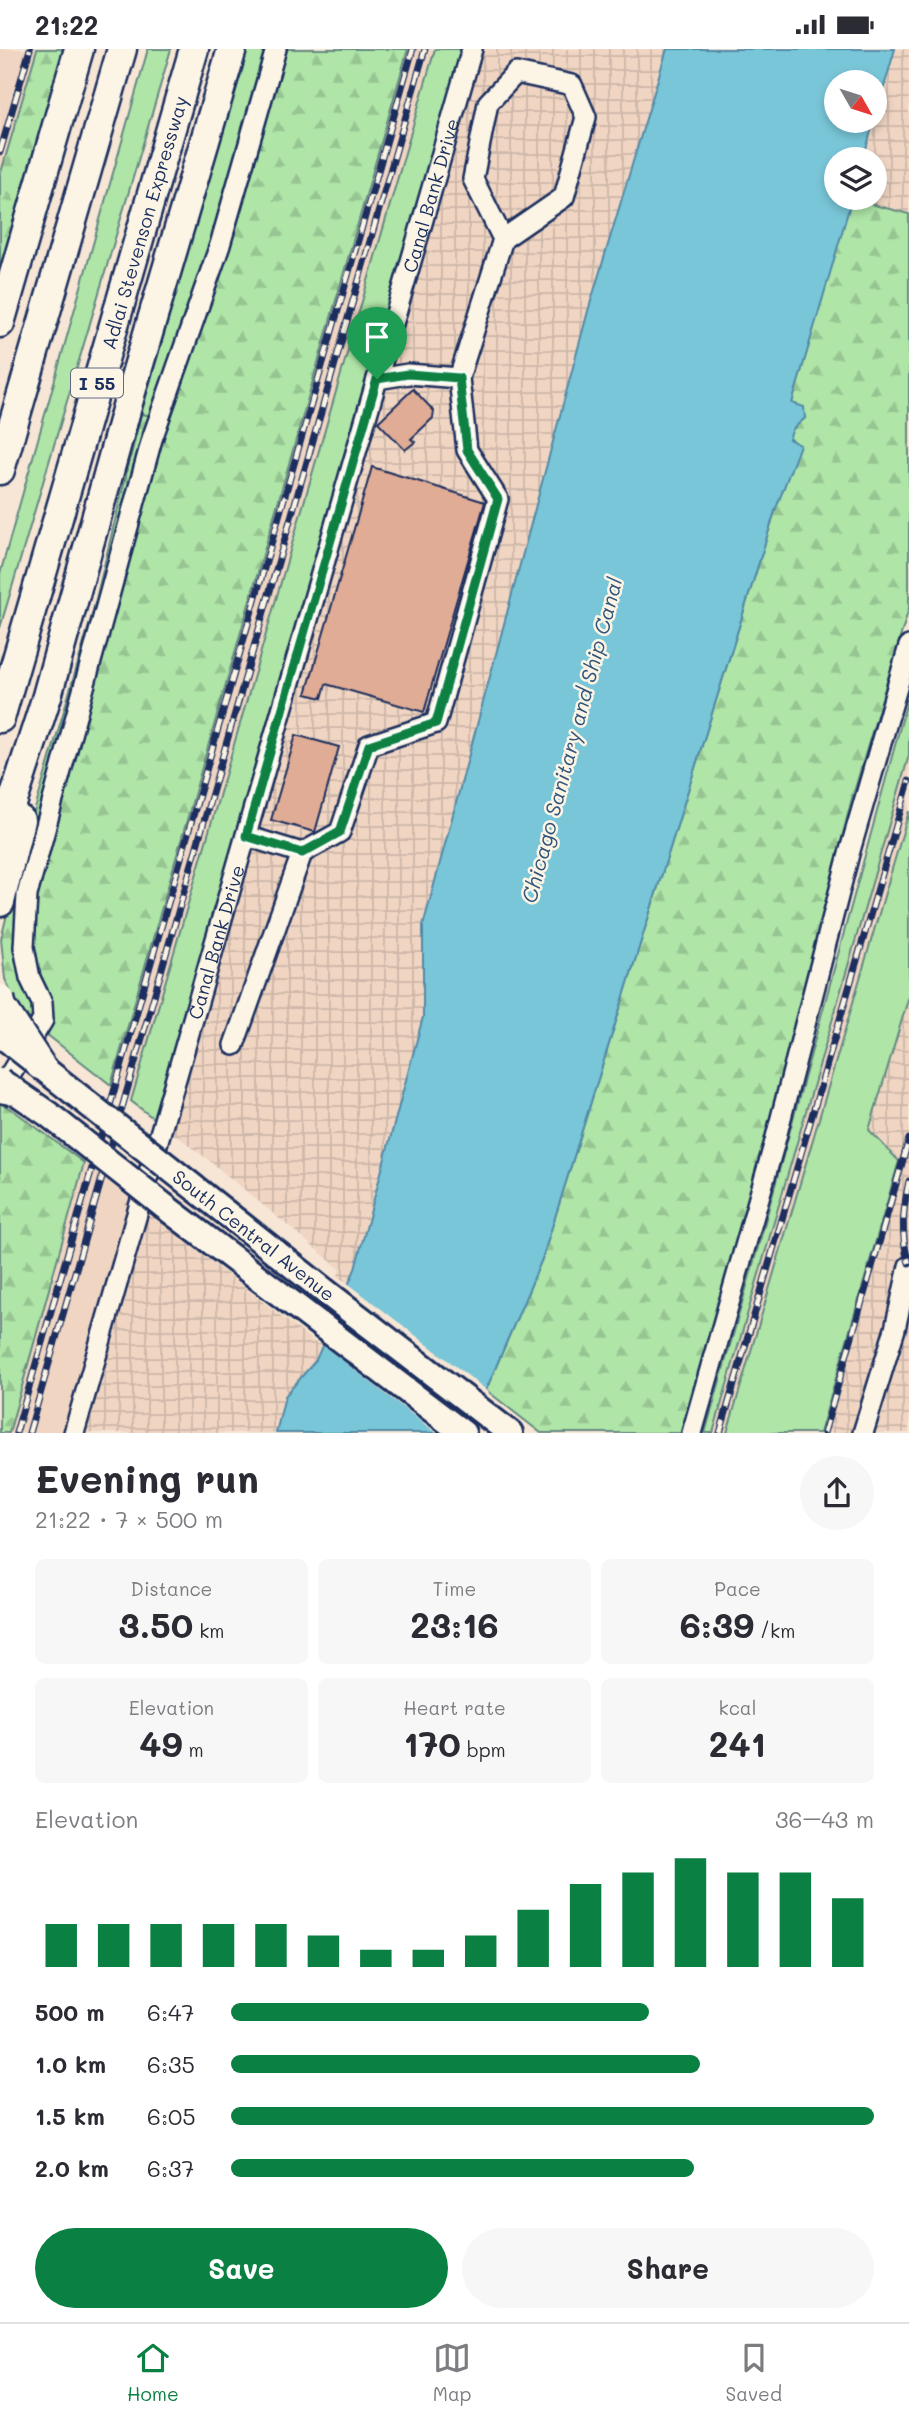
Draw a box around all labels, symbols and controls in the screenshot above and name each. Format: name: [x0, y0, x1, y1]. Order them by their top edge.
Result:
text: 21:22: [35, 8, 98, 42]
north arrow: [824, 70, 887, 133]
map controls: [824, 70, 887, 210]
street label: Adlai Stevenson Expressway: [95, 93, 192, 352]
street label: Canal Bank Drive: [396, 115, 464, 275]
button: layers: [824, 147, 887, 210]
pin: [347, 307, 407, 379]
icon: arrive: [358, 318, 396, 356]
road number: I 55: [71, 369, 123, 397]
water label: Chicago Sanitary and Ship Canal: [514, 573, 628, 906]
street label: Canal Bank Drive: [181, 862, 249, 1022]
street label: South Central Avenue: [168, 1164, 340, 1306]
text: Evening run: [35, 1453, 259, 1503]
button: share: [800, 1456, 874, 1530]
text: 21:22 · 7 × 500 m: [35, 1504, 223, 1534]
text: Distance: [131, 1576, 212, 1601]
text: Time: [433, 1576, 476, 1601]
text: Pace: [714, 1576, 761, 1601]
text: 3.50: [118, 1601, 193, 1647]
text: 23:16: [410, 1601, 499, 1647]
text: 6:39: [680, 1601, 754, 1647]
text: km: [193, 1618, 225, 1643]
text: /km: [754, 1618, 795, 1643]
text: Elevation: [129, 1695, 214, 1720]
text: Heart rate: [403, 1695, 506, 1720]
text: kcal: [719, 1695, 756, 1720]
text: 49: [139, 1720, 183, 1766]
text: 170: [403, 1720, 461, 1766]
text: 241: [709, 1720, 766, 1766]
text: m: [183, 1737, 204, 1762]
text: bpm: [461, 1737, 506, 1762]
text: Elevation: [35, 1804, 138, 1834]
text: 36–43 m: [775, 1804, 874, 1834]
text: 500 m: [35, 1997, 105, 2027]
text: 6:47: [147, 1997, 194, 2027]
text: 1.0 km: [35, 2049, 106, 2079]
text: 6:35: [147, 2049, 195, 2079]
text: 1.5 km: [35, 2101, 105, 2131]
text: 6:05: [147, 2101, 196, 2131]
text: 2.0 km: [35, 2153, 109, 2183]
text: 6:37: [147, 2153, 194, 2183]
button: Save: [35, 2228, 448, 2308]
button: Share: [462, 2228, 874, 2308]
tab: Home: [127, 2339, 179, 2406]
tab: Map: [433, 2339, 471, 2406]
tab: Saved: [726, 2339, 782, 2406]

